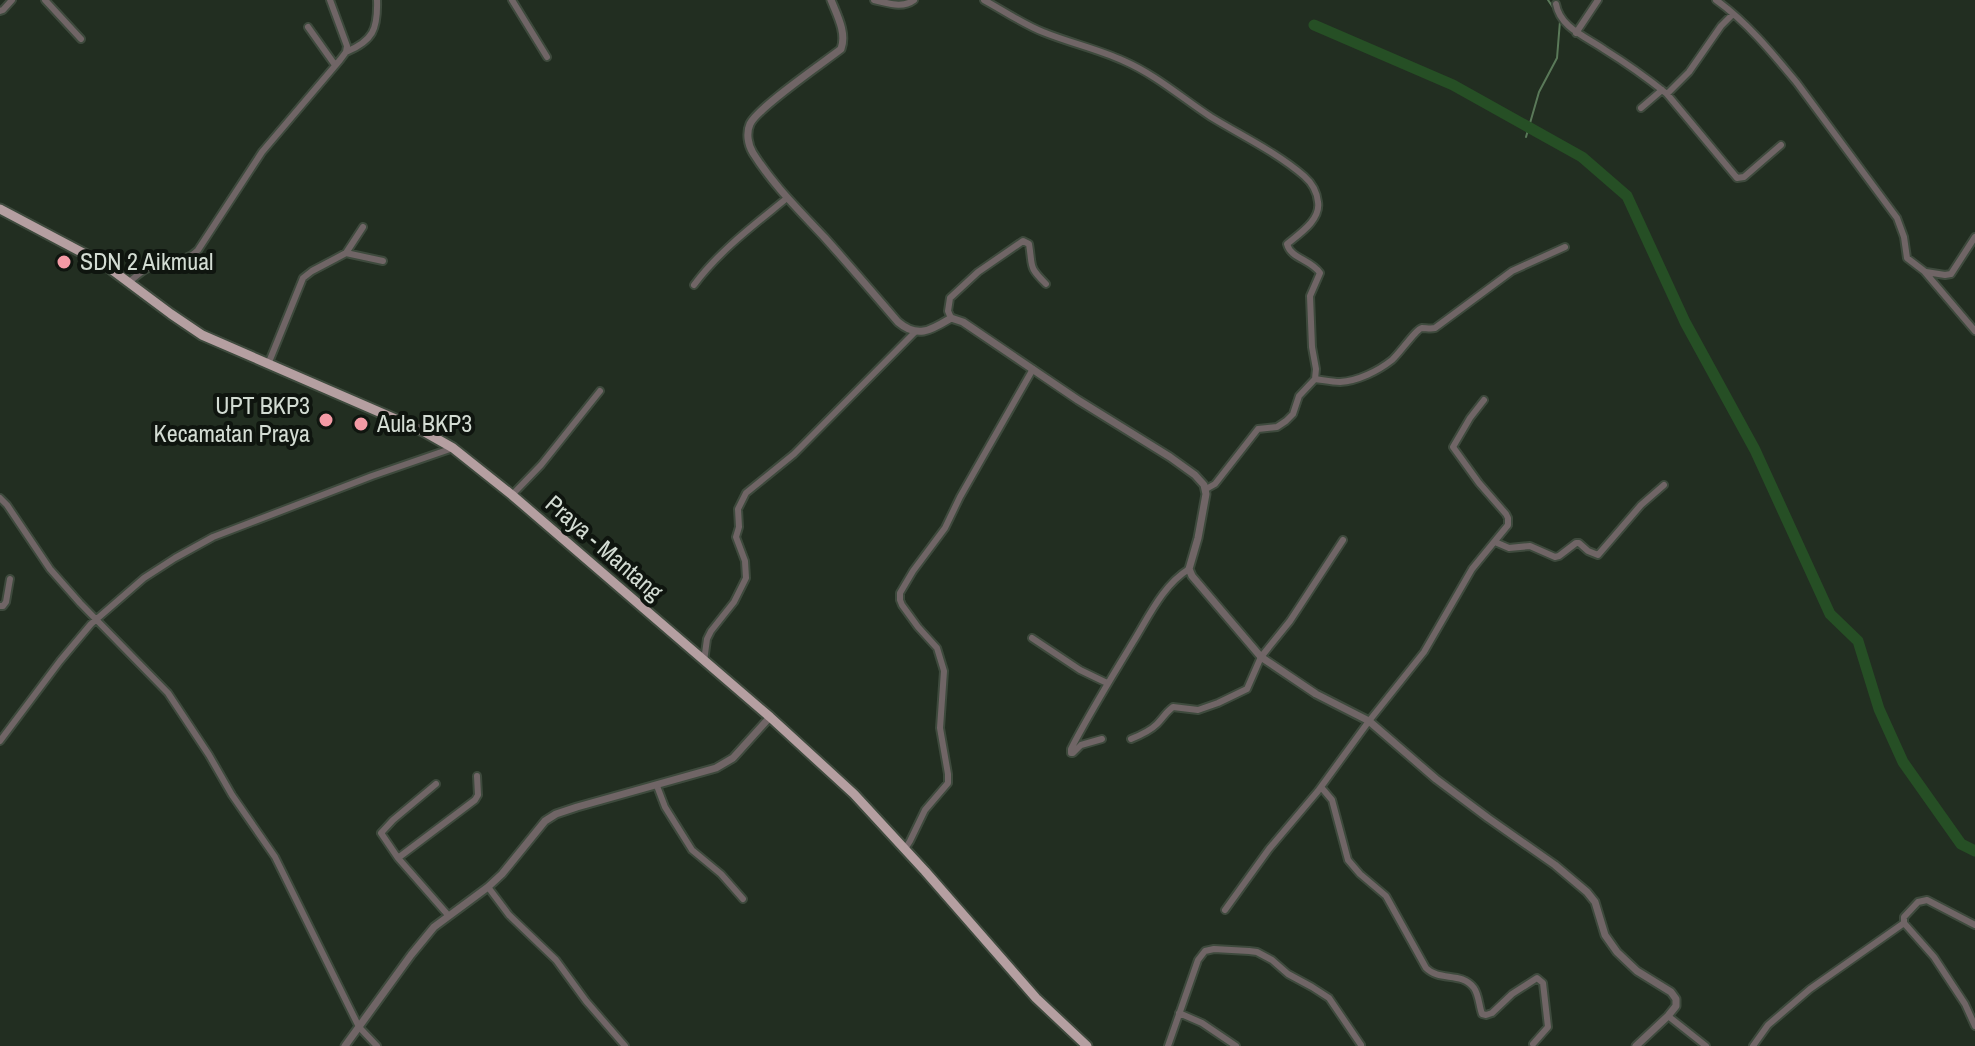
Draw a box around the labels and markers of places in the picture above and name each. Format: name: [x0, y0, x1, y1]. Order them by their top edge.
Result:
place label: SDN 2 Aikmual: [80, 245, 213, 277]
marker: SDN 2 Aikmual: [55, 253, 73, 271]
place label: UPT BKP3 Kecamatan Praya: [154, 389, 310, 449]
place label: Aula BKP3: [376, 407, 472, 439]
marker: UPT BKP3 Kecamatan Praya: [317, 411, 335, 429]
marker: Aula BKP3: [352, 415, 370, 433]

